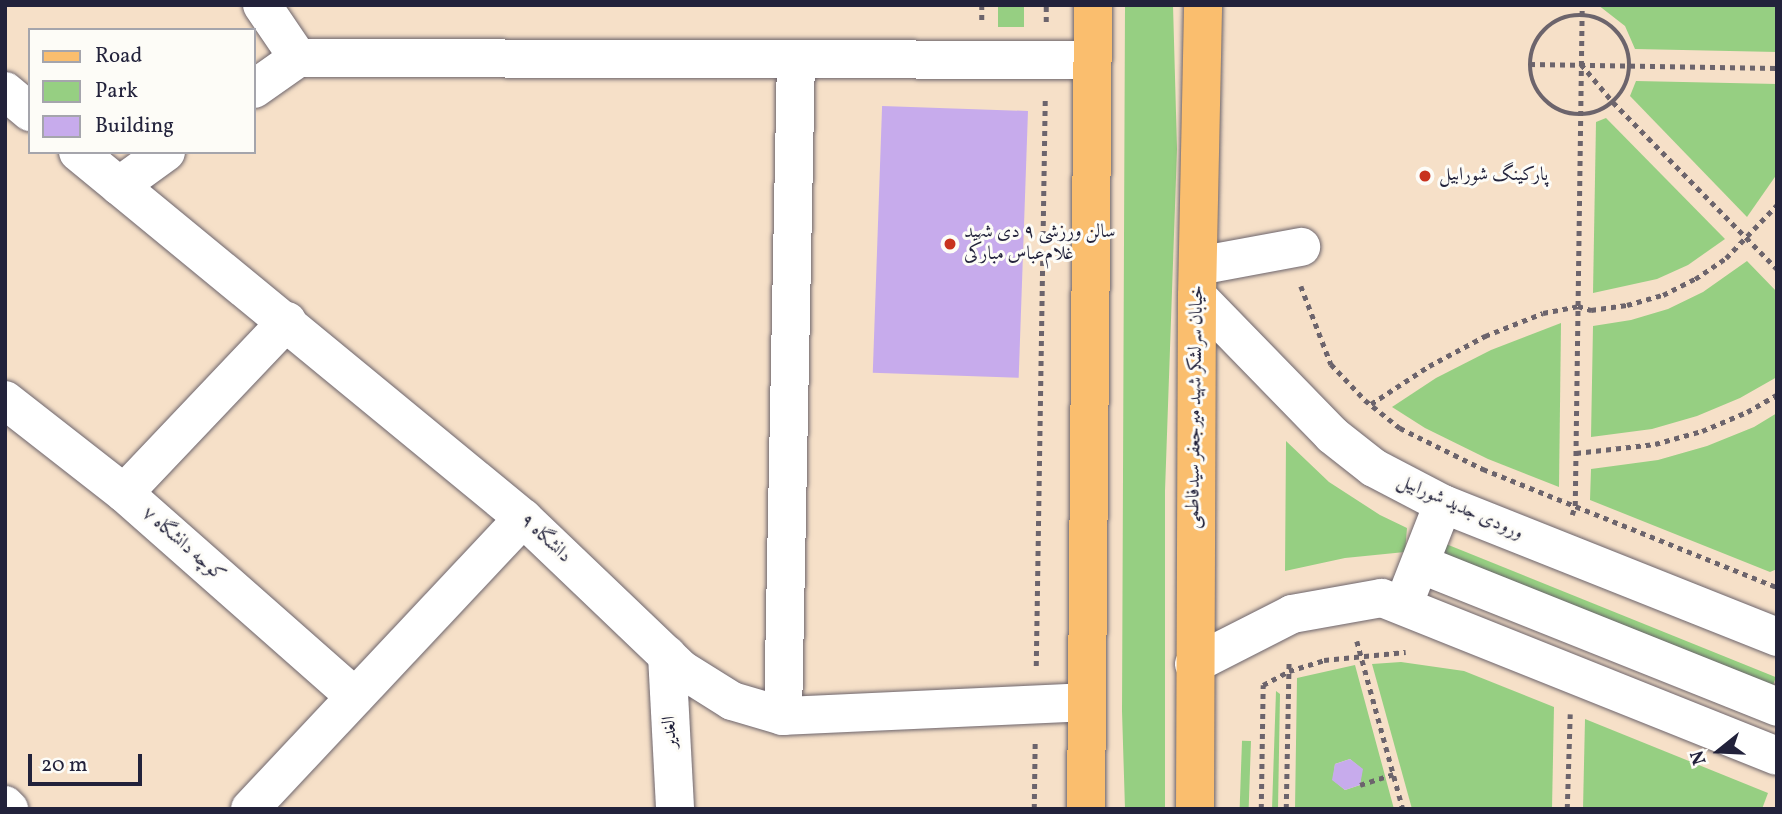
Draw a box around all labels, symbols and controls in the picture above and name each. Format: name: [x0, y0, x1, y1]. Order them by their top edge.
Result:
legend: [28, 28, 256, 154]
text: Road: [95, 42, 142, 71]
text: Park: [95, 77, 138, 106]
text: Building: [95, 112, 174, 141]
place label: پارکینگ شورابیل: [1439, 165, 1548, 187]
marker: پارکینگ شورابیل: [1417, 168, 1433, 184]
place label: سالن ورزشی ۹ دی شهید غلام‌عباس مبارکی: [964, 222, 1116, 266]
marker: سالن ورزشی ۹ دی شهید غلام‌عباس مبارکی: [942, 236, 958, 252]
street label: خیابان سرلشکر شهید میرجعفر سیدفاطمی: [1182, 285, 1210, 529]
street label: ورودی جدید شورابیل: [1393, 470, 1527, 546]
street label: کوچه دانشگاه ۷: [137, 503, 229, 587]
street label: دانشگاه ۹: [515, 510, 575, 568]
street label: الغدیر: [659, 715, 683, 749]
north arrow: [1684, 716, 1754, 786]
scale bar: [32, 740, 145, 784]
text: N: [1685, 747, 1714, 768]
text: 20 m: [41, 751, 87, 780]

